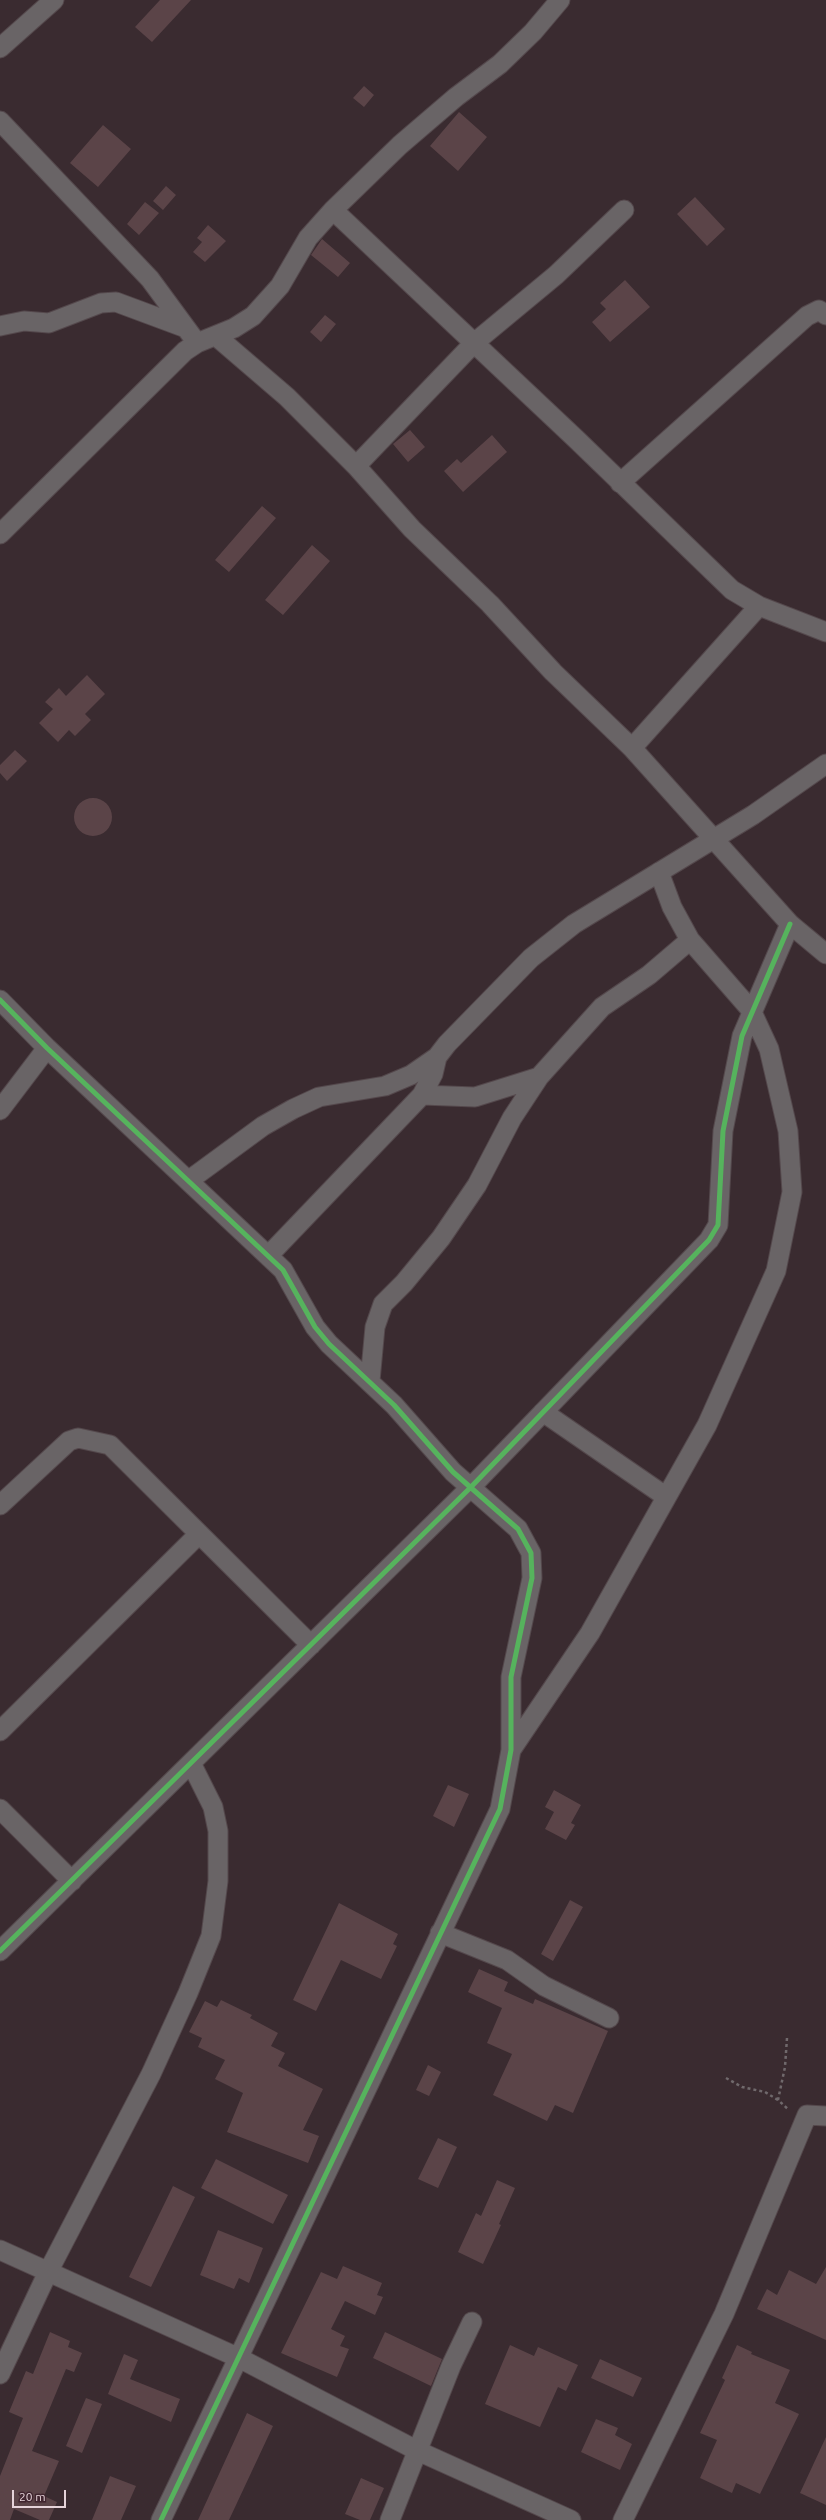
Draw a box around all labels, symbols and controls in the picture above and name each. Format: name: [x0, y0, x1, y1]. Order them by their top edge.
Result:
scale bar: [14, 2482, 68, 2508]
text: 20 m: [19, 2490, 46, 2503]

